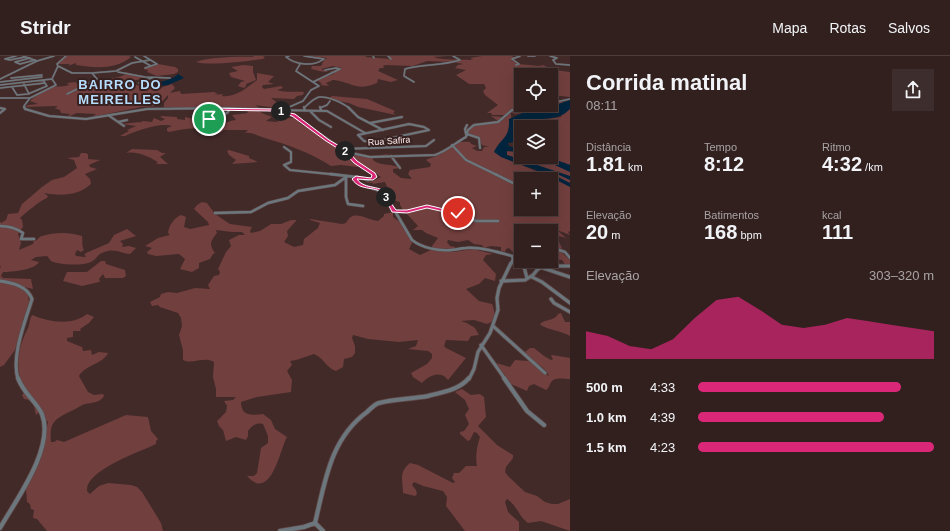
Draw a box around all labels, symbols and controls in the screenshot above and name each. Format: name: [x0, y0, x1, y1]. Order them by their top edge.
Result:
text: Stridr: [20, 17, 71, 38]
text: Mapa: [772, 20, 807, 36]
text: Rotas: [829, 20, 866, 36]
text: Salvos: [888, 20, 930, 36]
map controls: [514, 68, 558, 268]
button: locate: [514, 68, 558, 112]
button: share: [892, 69, 934, 111]
text: Corrida matinal: [586, 70, 747, 95]
district label: BAIRRO DO MEIRELLES: [78, 77, 162, 107]
text: 08:11: [586, 98, 618, 113]
pin: 1: [271, 101, 291, 121]
pin: [192, 102, 226, 136]
text: 1: [278, 105, 284, 117]
icon: arrive: [198, 108, 220, 130]
button: layers: [514, 120, 558, 164]
street label: Rua Safira: [367, 135, 411, 147]
pin: 2: [335, 141, 355, 161]
text: Distância: [586, 141, 631, 153]
text: Tempo: [704, 141, 737, 153]
text: Ritmo: [822, 141, 851, 153]
text: 2: [342, 145, 348, 157]
text: 1.81: [586, 153, 625, 175]
text: 8:12: [704, 153, 744, 175]
text: 4:32: [822, 153, 862, 175]
text: km: [625, 161, 643, 173]
text: /km: [862, 161, 883, 173]
button: +: [514, 172, 558, 216]
pin: 3: [376, 187, 396, 207]
text: 3: [383, 191, 389, 203]
pin: [441, 196, 475, 230]
icon: check: [447, 202, 469, 224]
text: Elevação: [586, 209, 631, 221]
text: Batimentos: [704, 209, 759, 221]
text: kcal: [822, 209, 842, 221]
text: 20: [586, 221, 608, 243]
text: 168: [704, 221, 737, 243]
text: 111: [822, 221, 853, 243]
button: −: [514, 224, 558, 268]
text: m: [608, 229, 620, 241]
text: bpm: [737, 229, 762, 241]
text: Elevação: [586, 268, 639, 283]
text: 303–320 m: [869, 268, 934, 283]
text: 500 m: [586, 380, 623, 395]
text: 4:33: [650, 380, 675, 395]
text: 1.0 km: [586, 410, 626, 425]
text: 4:39: [650, 410, 675, 425]
text: 1.5 km: [586, 440, 626, 455]
text: 4:23: [650, 440, 675, 455]

